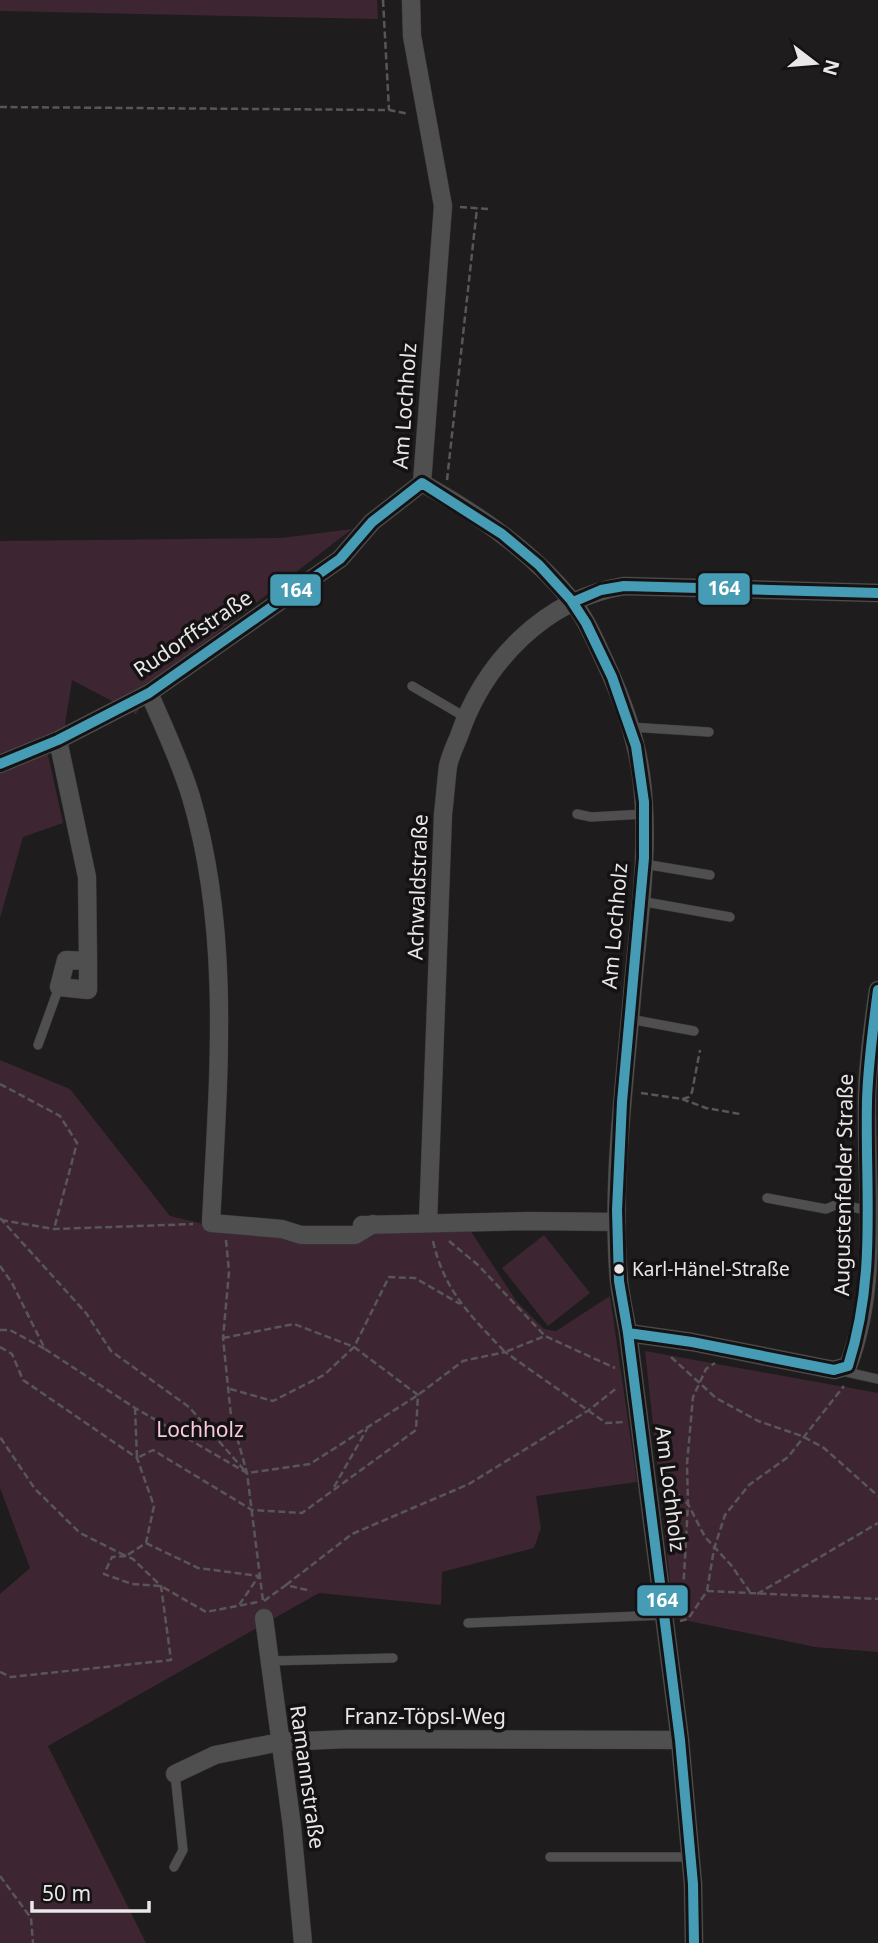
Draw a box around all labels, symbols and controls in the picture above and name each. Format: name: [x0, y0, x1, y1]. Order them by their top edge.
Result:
north arrow: [780, 28, 850, 98]
text: N: [817, 57, 846, 79]
street label: Am Lochholz: [386, 342, 422, 470]
line badge: 164: [697, 572, 751, 606]
line badge: 164: [269, 573, 322, 607]
text: 164: [708, 575, 740, 601]
text: 164: [280, 577, 312, 603]
street label: Rudorffstraße: [128, 583, 257, 683]
street label: Achwaldstraße: [400, 814, 434, 960]
street label: Am Lochholz: [595, 862, 633, 990]
street label: Augustenfelder Straße: [827, 1074, 859, 1296]
place label: Karl-Hänel-Straße: [632, 1256, 790, 1282]
marker: Karl-Hänel-Straße: [612, 1262, 626, 1276]
park label: Lochholz: [156, 1415, 244, 1443]
street label: Am Lochholz: [649, 1425, 693, 1553]
line badge: 164: [636, 1584, 689, 1617]
text: 164: [646, 1587, 678, 1613]
street label: Franz-Töpsl-Weg: [344, 1702, 506, 1730]
street label: Ramannstraße: [284, 1703, 332, 1851]
scale bar: [32, 1870, 149, 1914]
text: 50 m: [42, 1879, 91, 1907]

